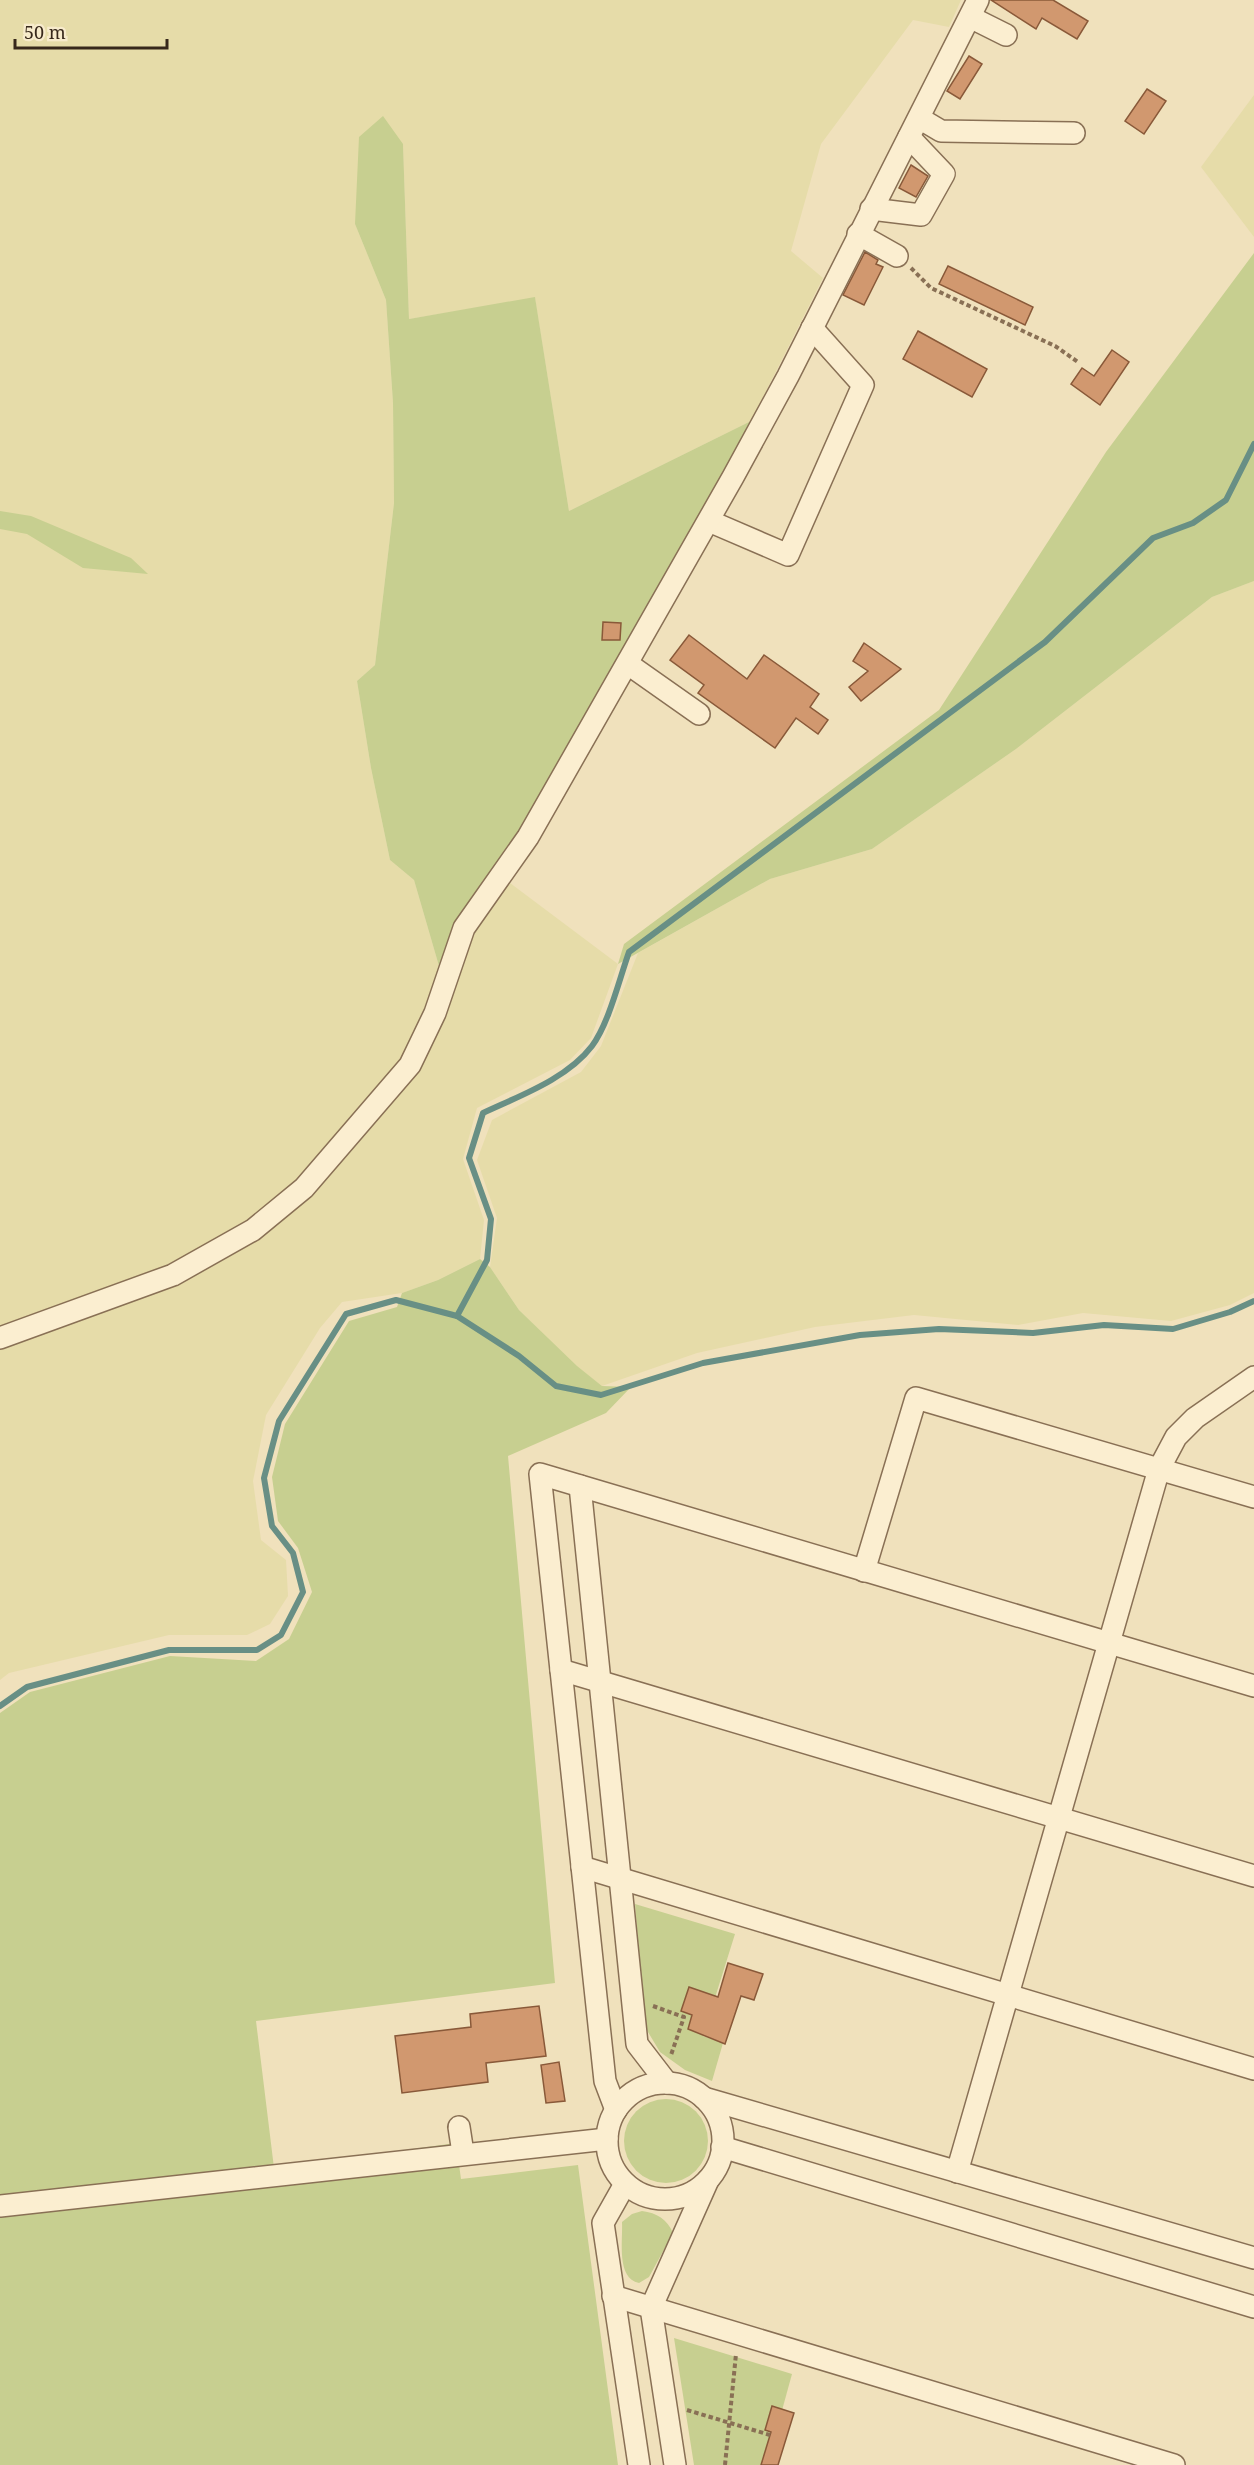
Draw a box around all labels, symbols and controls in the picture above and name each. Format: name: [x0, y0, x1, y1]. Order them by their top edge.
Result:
scale bar: [15, 12, 166, 50]
text: 50 m: [24, 20, 66, 44]

